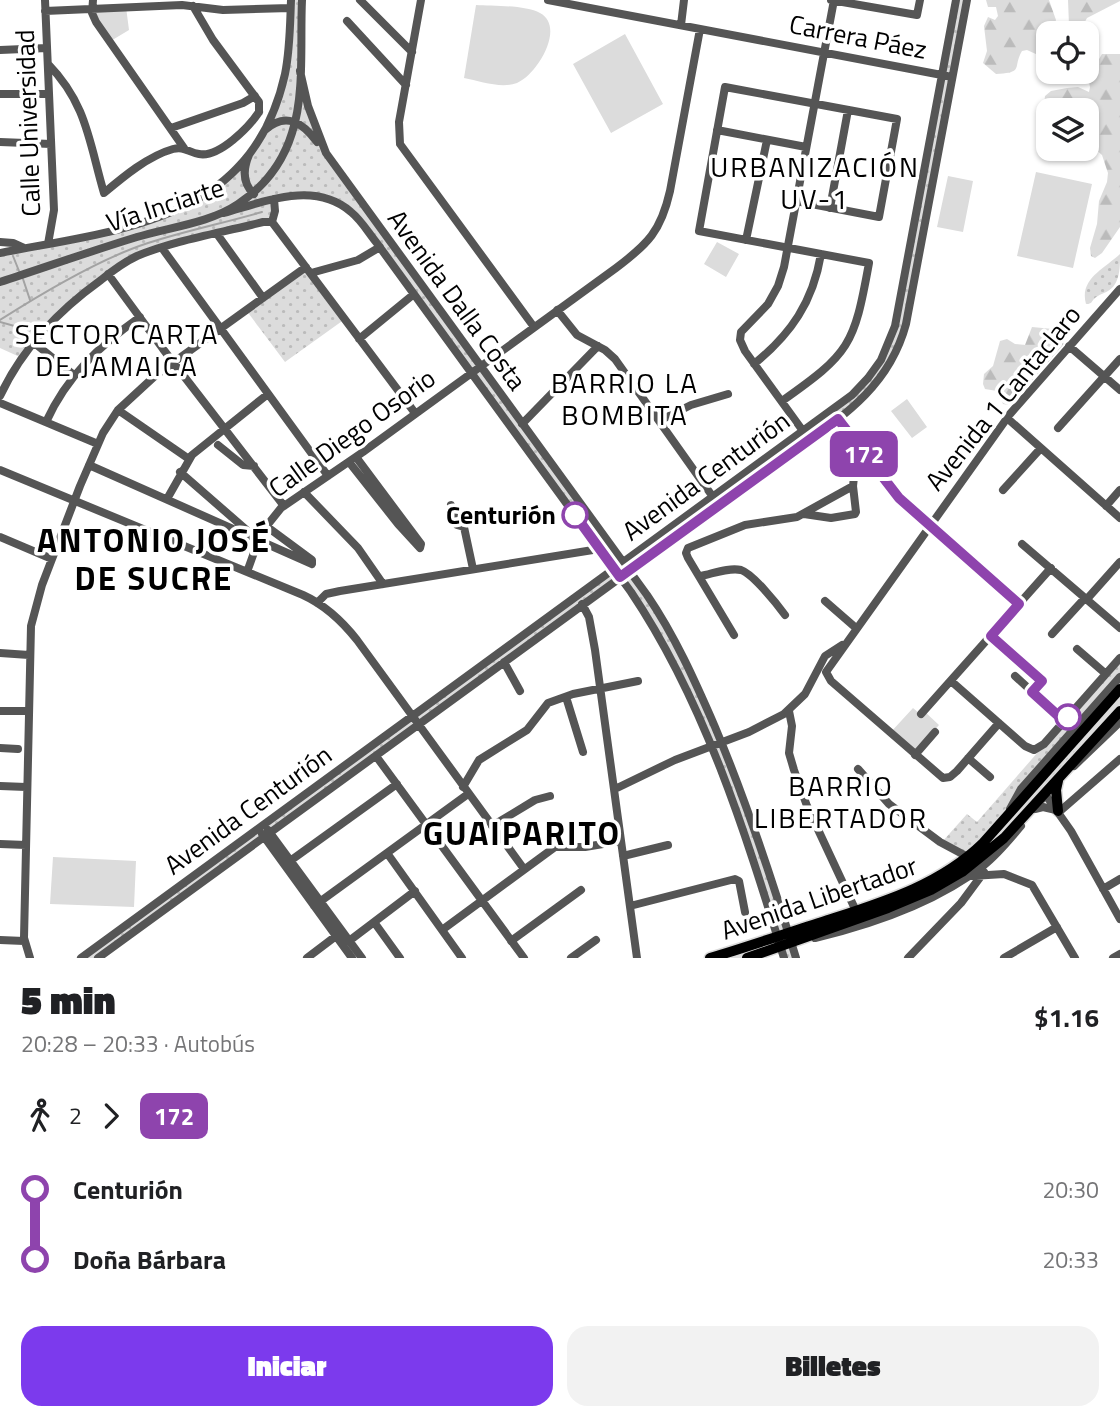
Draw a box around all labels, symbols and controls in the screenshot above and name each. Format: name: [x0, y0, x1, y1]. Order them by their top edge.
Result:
street label: Carrera Páez: [786, 4, 930, 69]
map controls: [1036, 21, 1099, 161]
button: locate: [1036, 21, 1099, 84]
street label: Calle Universidad: [5, 29, 50, 217]
button: layers: [1036, 98, 1099, 161]
district label: URBANIZACIÓN UV-1: [710, 145, 920, 220]
street label: Vía Inciarte: [101, 167, 229, 242]
street label: Avenida Dalla Costa: [378, 201, 536, 398]
street label: Avenida 1 Cantaclaro: [915, 296, 1090, 499]
district label: SECTOR CARTA DE JAMAICA: [15, 312, 219, 387]
street label: Calle Diego Osorio: [260, 359, 443, 507]
district label: BARRIO LA BOMBITA: [551, 361, 699, 436]
street label: Avenida Centurión: [614, 401, 798, 550]
line badge: 172: [824, 431, 904, 477]
text: 172: [844, 436, 884, 472]
place label: Centurión: [446, 495, 556, 534]
marker: Centurión: [562, 502, 588, 528]
district label: ANTONIO JOSÉ DE SUCRE: [37, 515, 271, 603]
unlabelled marker: [1055, 704, 1081, 730]
street label: Avenida Centurión: [156, 735, 340, 884]
district label: BARRIO LIBERTADOR: [754, 764, 928, 839]
district label: GUAIPARITO: [423, 808, 621, 858]
street label: Avenida Libertador: [715, 846, 922, 949]
text: 5 min: [21, 971, 115, 1029]
text: $1.16: [1034, 998, 1099, 1037]
text: 20:28 – 20:33 · Autobús: [21, 1026, 255, 1061]
icon: walk: [21, 1097, 59, 1135]
icon: forward: [92, 1097, 130, 1135]
text: 2: [69, 1098, 82, 1133]
text: 172: [154, 1098, 194, 1134]
text: Centurión: [73, 1170, 183, 1209]
text: 20:30: [1042, 1172, 1099, 1207]
text: Doña Bárbara: [73, 1240, 226, 1279]
text: 20:33: [1042, 1242, 1099, 1277]
button: Iniciar: [21, 1326, 553, 1406]
button: Billetes: [567, 1326, 1099, 1406]

